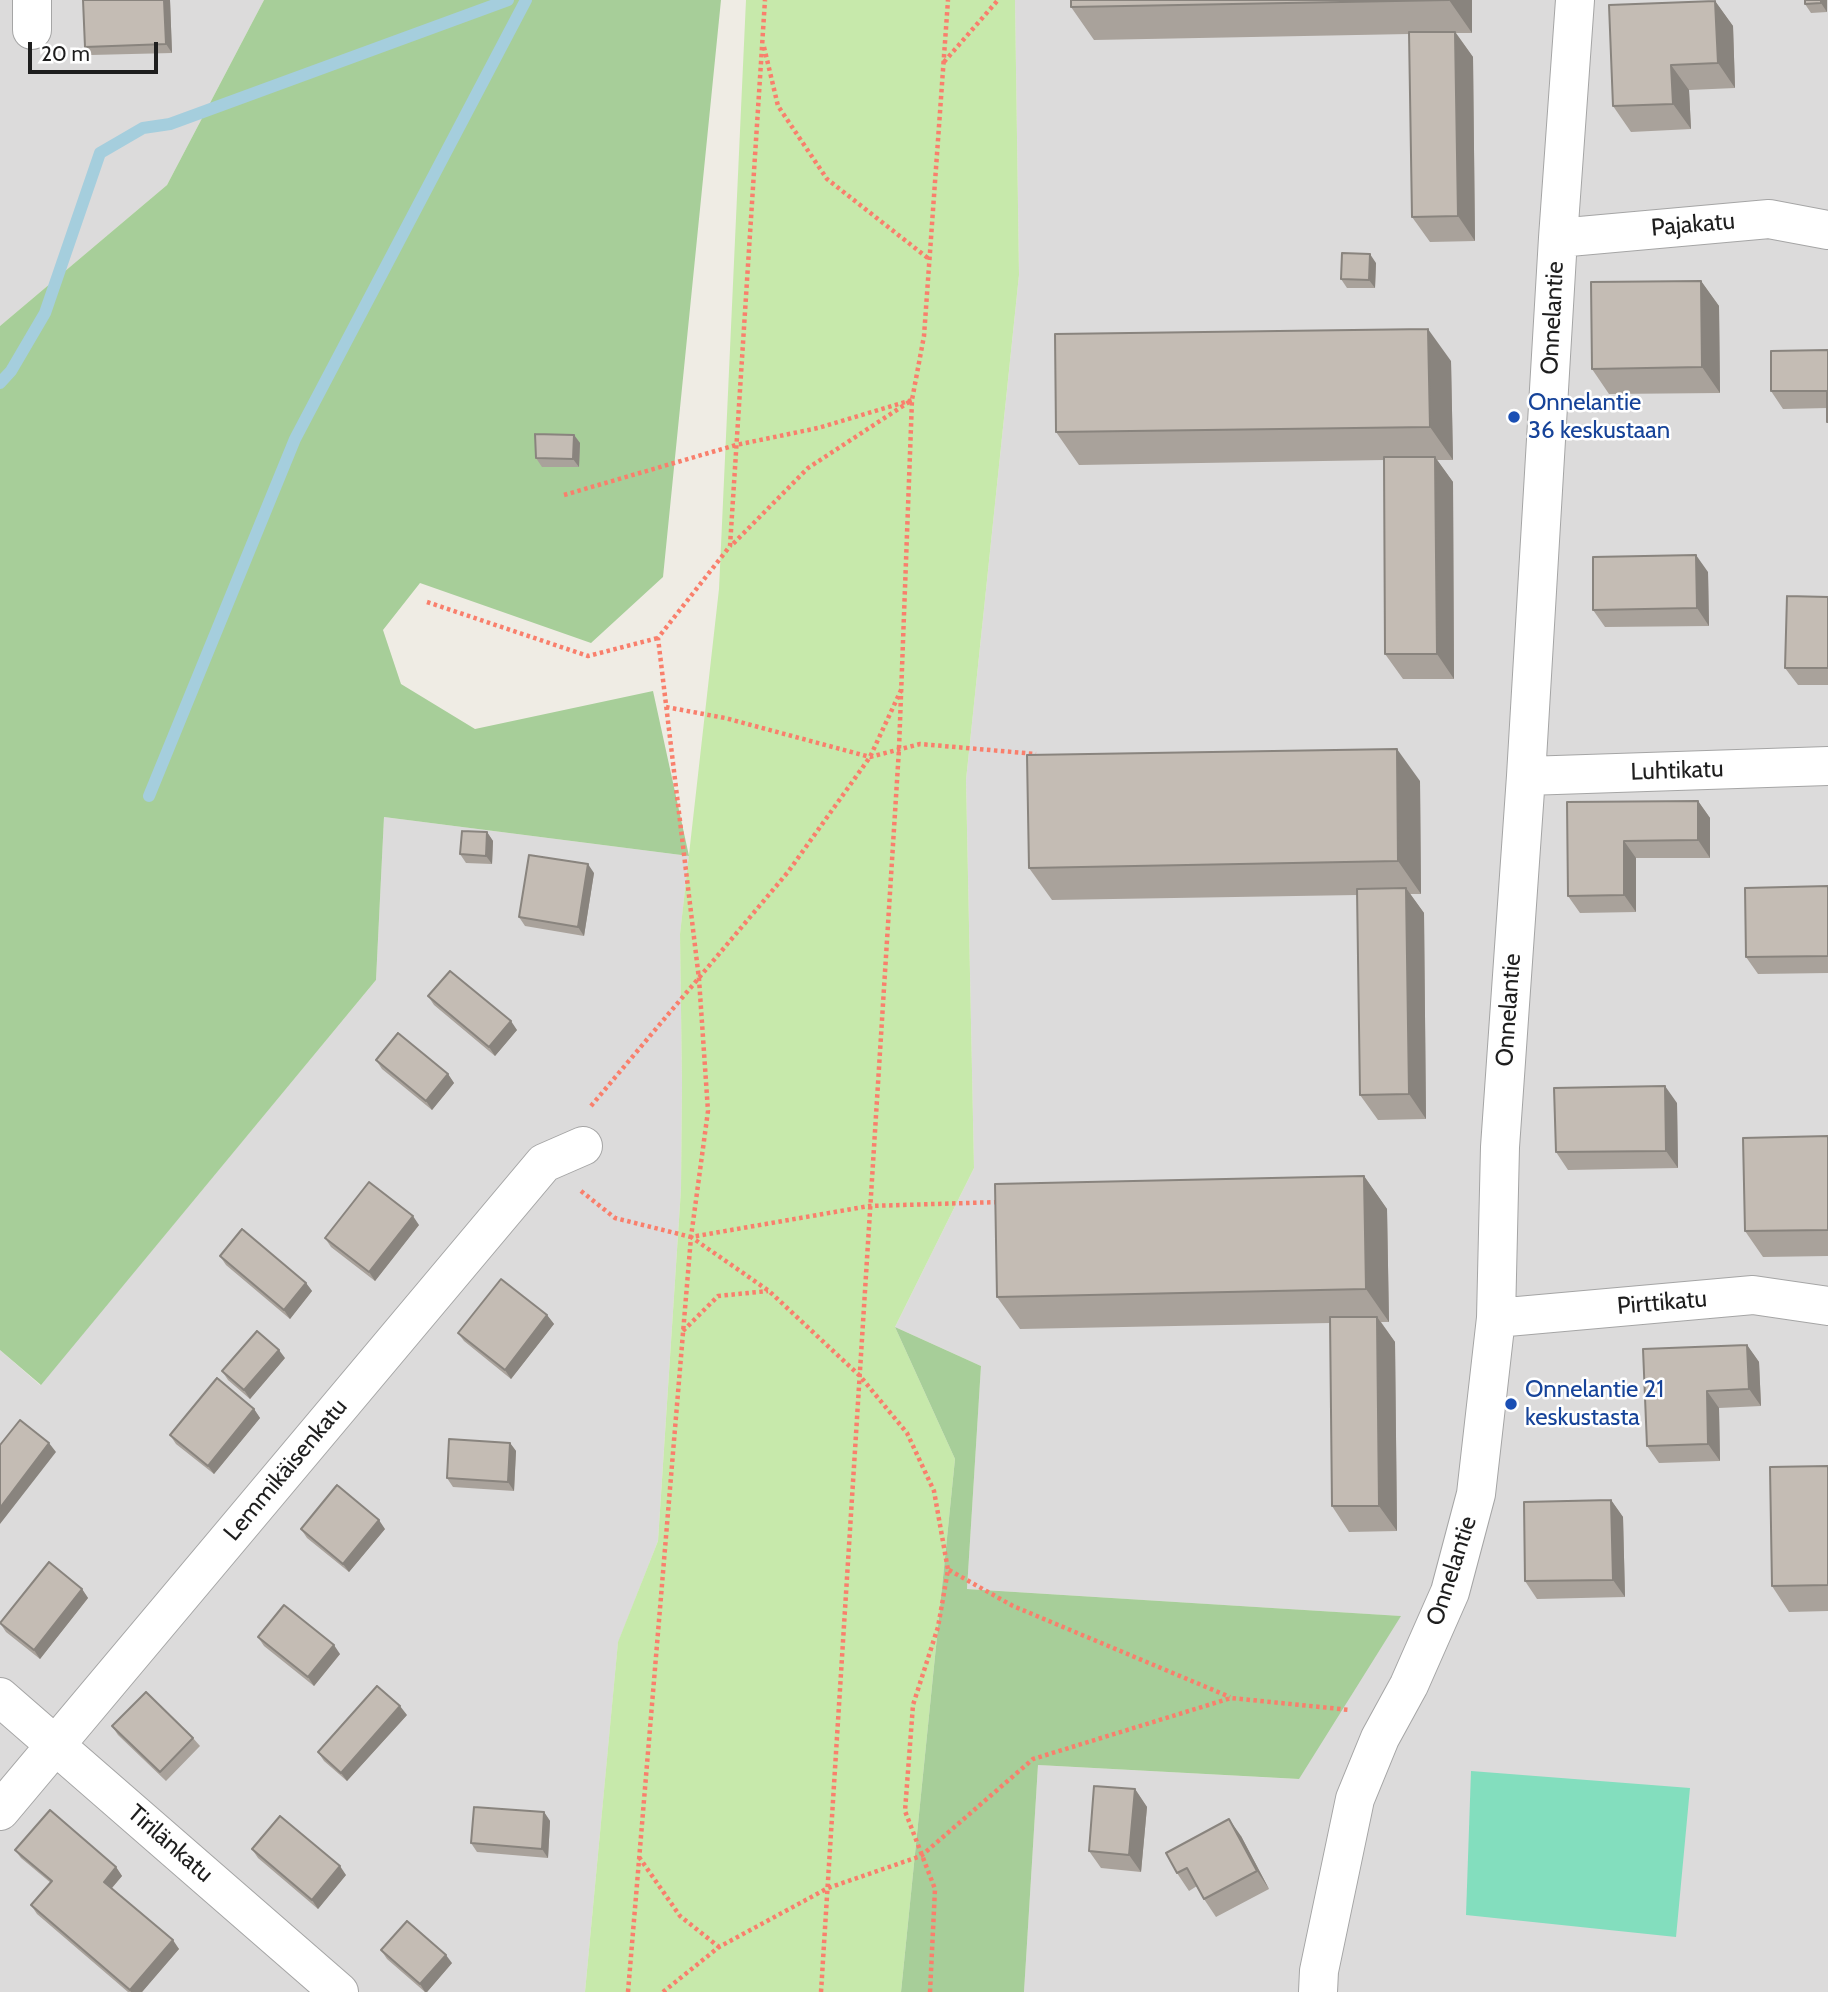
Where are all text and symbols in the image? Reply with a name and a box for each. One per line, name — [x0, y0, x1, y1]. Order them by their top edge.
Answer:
scale bar — [32, 28, 161, 72]
text: 20 m — [41, 41, 90, 66]
street label: Pajakatu — [1650, 207, 1736, 243]
street label: Onnelantie — [1536, 261, 1570, 375]
place label: Onnelantie 36 keskustaan — [1528, 389, 1670, 445]
marker: Onnelantie 36 keskustaan — [1506, 409, 1522, 425]
street label: Luhtikatu — [1630, 755, 1724, 787]
street label: Onnelantie — [1491, 952, 1527, 1068]
street label: Pirttikatu — [1616, 1285, 1708, 1321]
place label: Onnelantie 21 keskustasta — [1525, 1376, 1664, 1432]
street label: Lemmikäisenkatu — [218, 1393, 354, 1547]
marker: Onnelantie 21 keskustasta — [1503, 1396, 1519, 1412]
street label: Onnelantie — [1421, 1513, 1483, 1629]
street label: Tirilänkatu — [121, 1799, 219, 1889]

